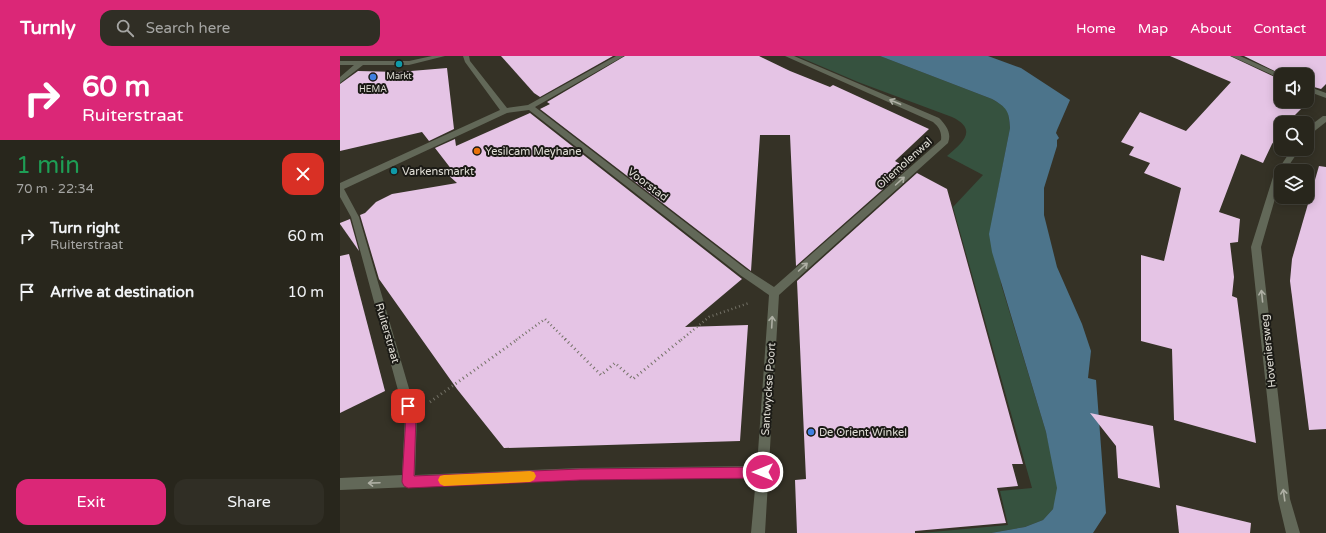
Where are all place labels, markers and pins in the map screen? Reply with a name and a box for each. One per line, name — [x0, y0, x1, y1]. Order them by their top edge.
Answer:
marker: Markt — [394, 59, 404, 69]
place label: Markt — [386, 71, 412, 82]
marker: HEMA — [368, 72, 378, 82]
place label: HEMA — [359, 84, 387, 95]
place label: Yesilcam Meyhane — [485, 145, 582, 158]
marker: Yesilcam Meyhane — [472, 146, 482, 156]
place label: Varkensmarkt — [402, 165, 474, 178]
marker: Varkensmarkt — [389, 166, 399, 176]
pin — [391, 389, 425, 423]
place label: De Orient Winkel — [819, 426, 907, 439]
marker: De Orient Winkel — [806, 427, 816, 437]

